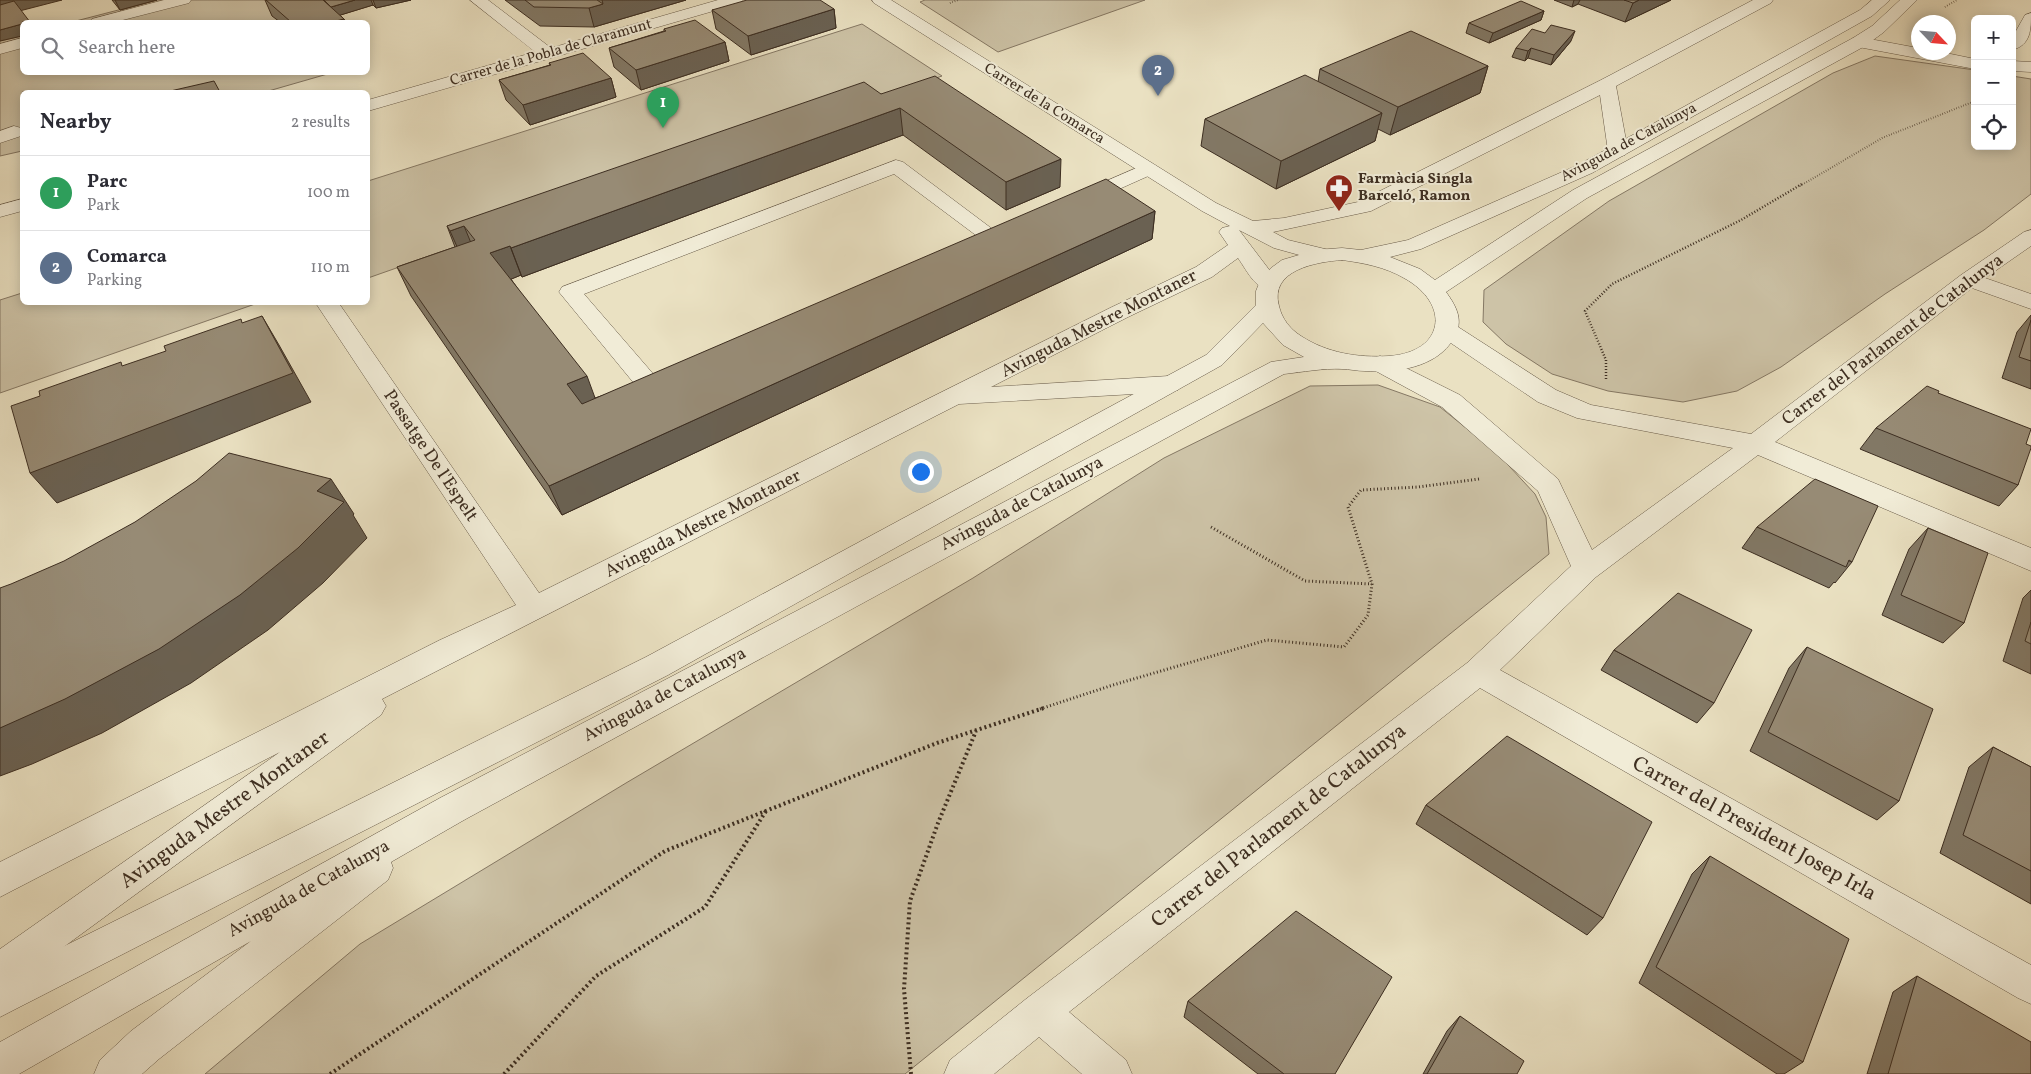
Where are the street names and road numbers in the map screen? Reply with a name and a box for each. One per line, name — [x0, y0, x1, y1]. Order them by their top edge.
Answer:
street label: Carrer de la Pobla de Claramunt — [448, 14, 654, 92]
street label: Carrer de la Comarca — [980, 58, 1108, 150]
street label: Avinguda de Catalunya — [1557, 98, 1701, 188]
street label: Carrer del Parlament de Catalunya — [1777, 248, 2009, 432]
street label: Avinguda Mestre Montaner — [997, 263, 1202, 384]
street label: Passatge De l'Espelt — [377, 385, 483, 527]
street label: Avinguda de Catalunya — [936, 450, 1108, 558]
street label: Avinguda Mestre Montaner — [601, 463, 806, 584]
street label: Avinguda de Catalunya — [579, 641, 751, 749]
street label: Carrer del Parlament de Catalunya — [1145, 717, 1413, 935]
street label: Avinguda Mestre Montaner — [114, 724, 336, 896]
street label: Carrer del President Josep Irla — [1627, 750, 1881, 908]
street label: Avinguda de Catalunya — [224, 834, 395, 944]

